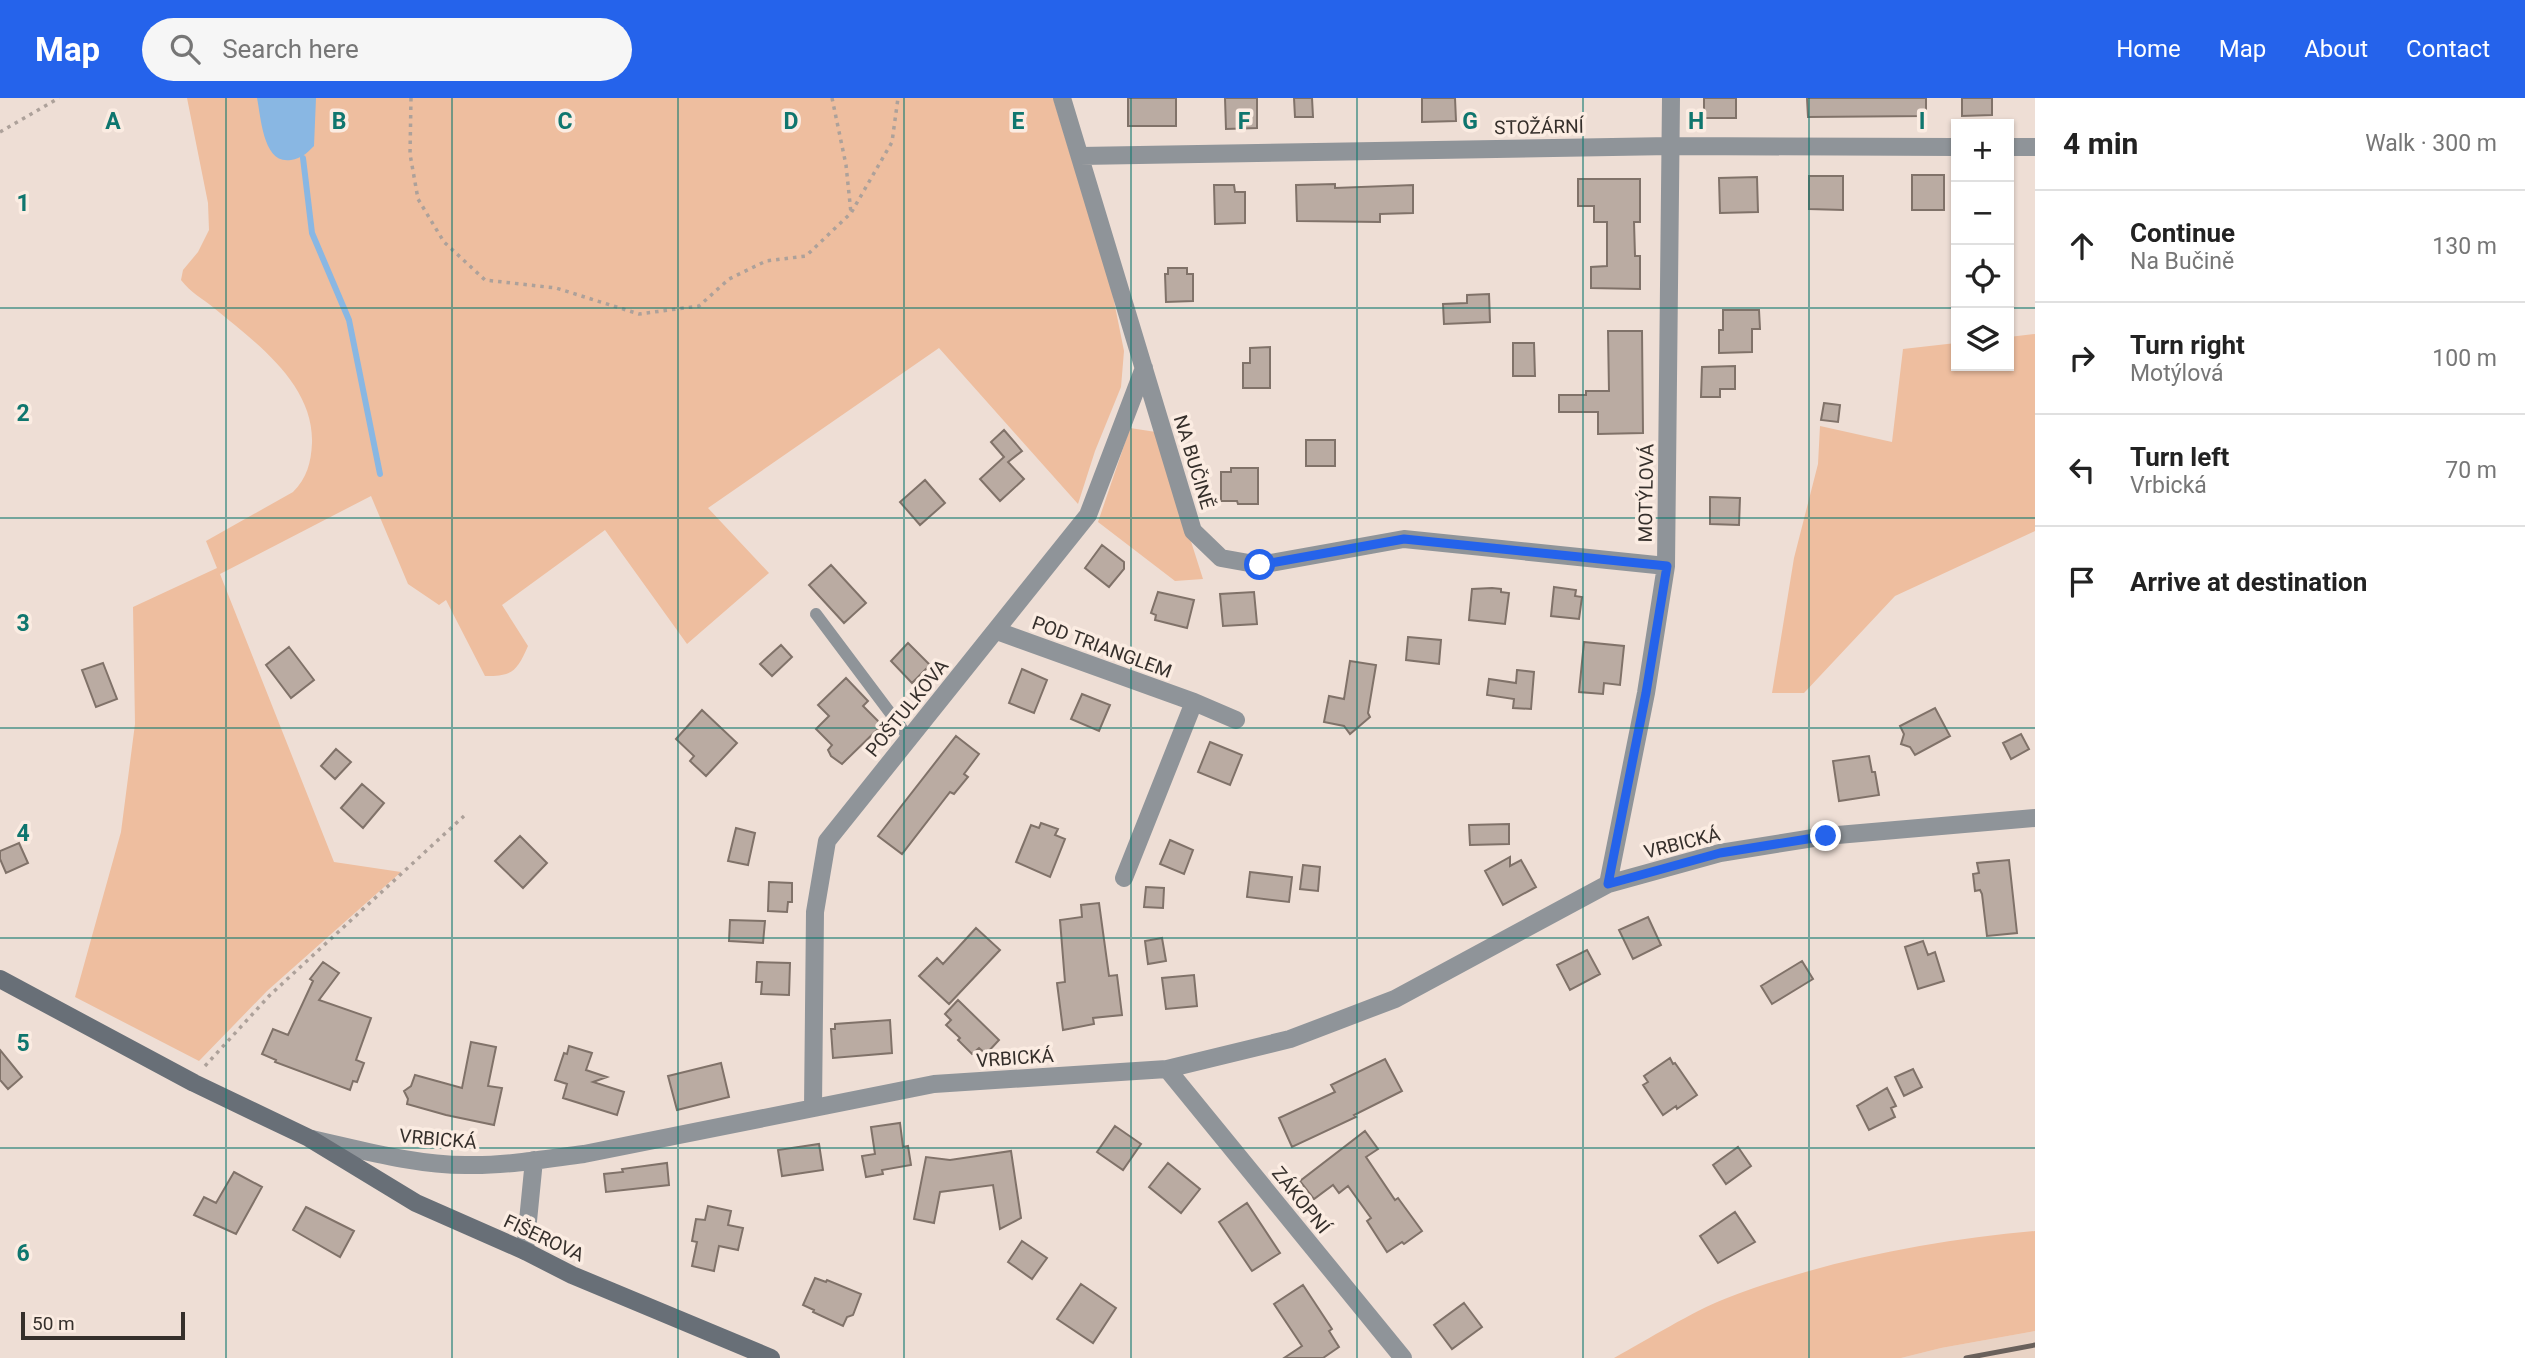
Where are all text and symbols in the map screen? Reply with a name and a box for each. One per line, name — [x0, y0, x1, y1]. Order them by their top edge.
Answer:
search box — [142, 18, 632, 81]
text: Map — [35, 30, 100, 69]
icon: search — [166, 30, 204, 68]
text: Search here — [222, 34, 359, 64]
text: Home — [2116, 35, 2181, 63]
text: Map — [2219, 35, 2266, 63]
text: About — [2304, 35, 2368, 63]
text: Contact — [2406, 35, 2490, 63]
text: A — [105, 108, 121, 135]
text: B — [332, 108, 346, 135]
text: C — [557, 108, 573, 135]
text: D — [784, 108, 798, 135]
text: E — [1012, 108, 1025, 135]
text: F — [1238, 108, 1251, 135]
text: G — [1462, 108, 1478, 135]
text: H — [1688, 108, 1704, 135]
text: I — [1919, 108, 1925, 135]
street label: STOŽÁRNÍ — [1494, 115, 1585, 139]
map controls — [1951, 119, 2014, 371]
button: + — [1951, 119, 2014, 182]
text: 4 min — [2063, 126, 2138, 161]
text: Walk · 300 m — [2365, 130, 2497, 157]
button: − — [1951, 182, 2014, 245]
text: 1 — [16, 190, 30, 217]
text: Continue — [2130, 218, 2235, 248]
icon: ahead — [2063, 227, 2101, 265]
text: 130 m — [2432, 233, 2497, 260]
button: locate — [1951, 245, 2014, 308]
text: Na Bučině — [2130, 248, 2234, 275]
button: layers — [1951, 308, 2014, 371]
text: Turn right — [2130, 330, 2245, 360]
icon: right — [2063, 339, 2101, 377]
text: 100 m — [2432, 345, 2497, 372]
text: Motýlová — [2130, 360, 2224, 387]
text: 2 — [16, 400, 30, 427]
street label: NA BUČINĚ — [1169, 412, 1219, 512]
text: Turn left — [2130, 442, 2229, 472]
street label: MOTÝLOVÁ — [1634, 443, 1658, 542]
icon: left — [2063, 451, 2101, 489]
text: 70 m — [2445, 457, 2497, 484]
text: Vrbická — [2130, 472, 2207, 499]
route start — [1244, 549, 1275, 580]
icon: arrive — [2063, 563, 2101, 601]
text: Arrive at destination — [2130, 567, 2367, 597]
text: 3 — [16, 610, 30, 637]
street label: POD TRIANGLEM — [1029, 611, 1175, 683]
street label: POŠTULKOVA — [861, 654, 954, 761]
text: 4 — [16, 820, 30, 847]
route end — [1810, 820, 1841, 851]
street label: VRBICKÁ — [1642, 822, 1723, 864]
text: 5 — [16, 1030, 30, 1057]
street label: VRBICKÁ — [976, 1044, 1055, 1072]
street label: VRBICKÁ — [398, 1124, 478, 1154]
street label: ZÁKOPNÍ — [1267, 1162, 1335, 1239]
street label: FIŠEROVA — [500, 1209, 588, 1267]
text: 6 — [16, 1240, 30, 1267]
scale bar — [21, 1309, 186, 1341]
text: 50 m — [32, 1312, 75, 1335]

